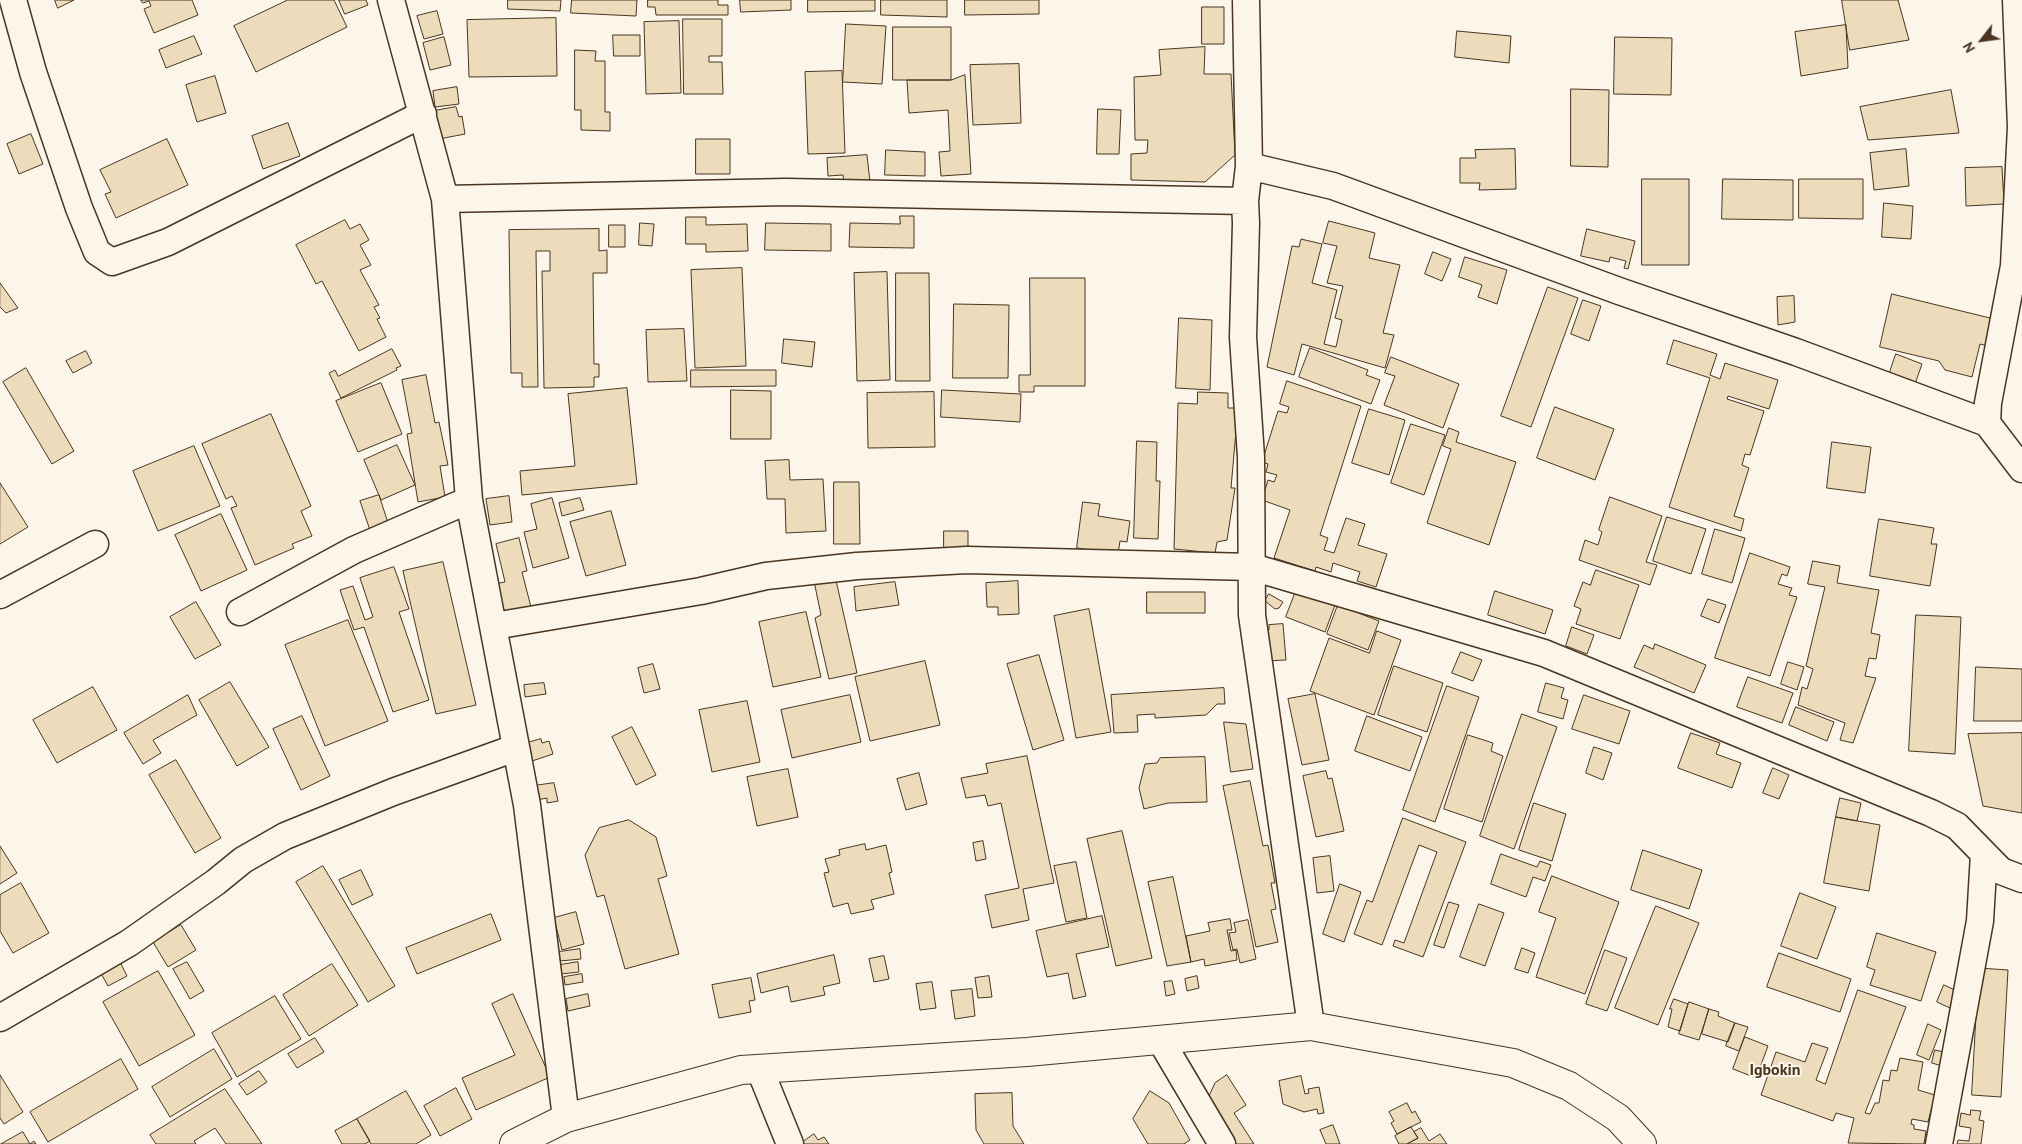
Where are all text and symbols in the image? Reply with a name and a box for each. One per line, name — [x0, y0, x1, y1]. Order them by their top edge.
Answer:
north arrow — [1957, 15, 2007, 65]
text: N — [1959, 39, 1979, 56]
district label: Igbokin — [1749, 1060, 1801, 1080]

